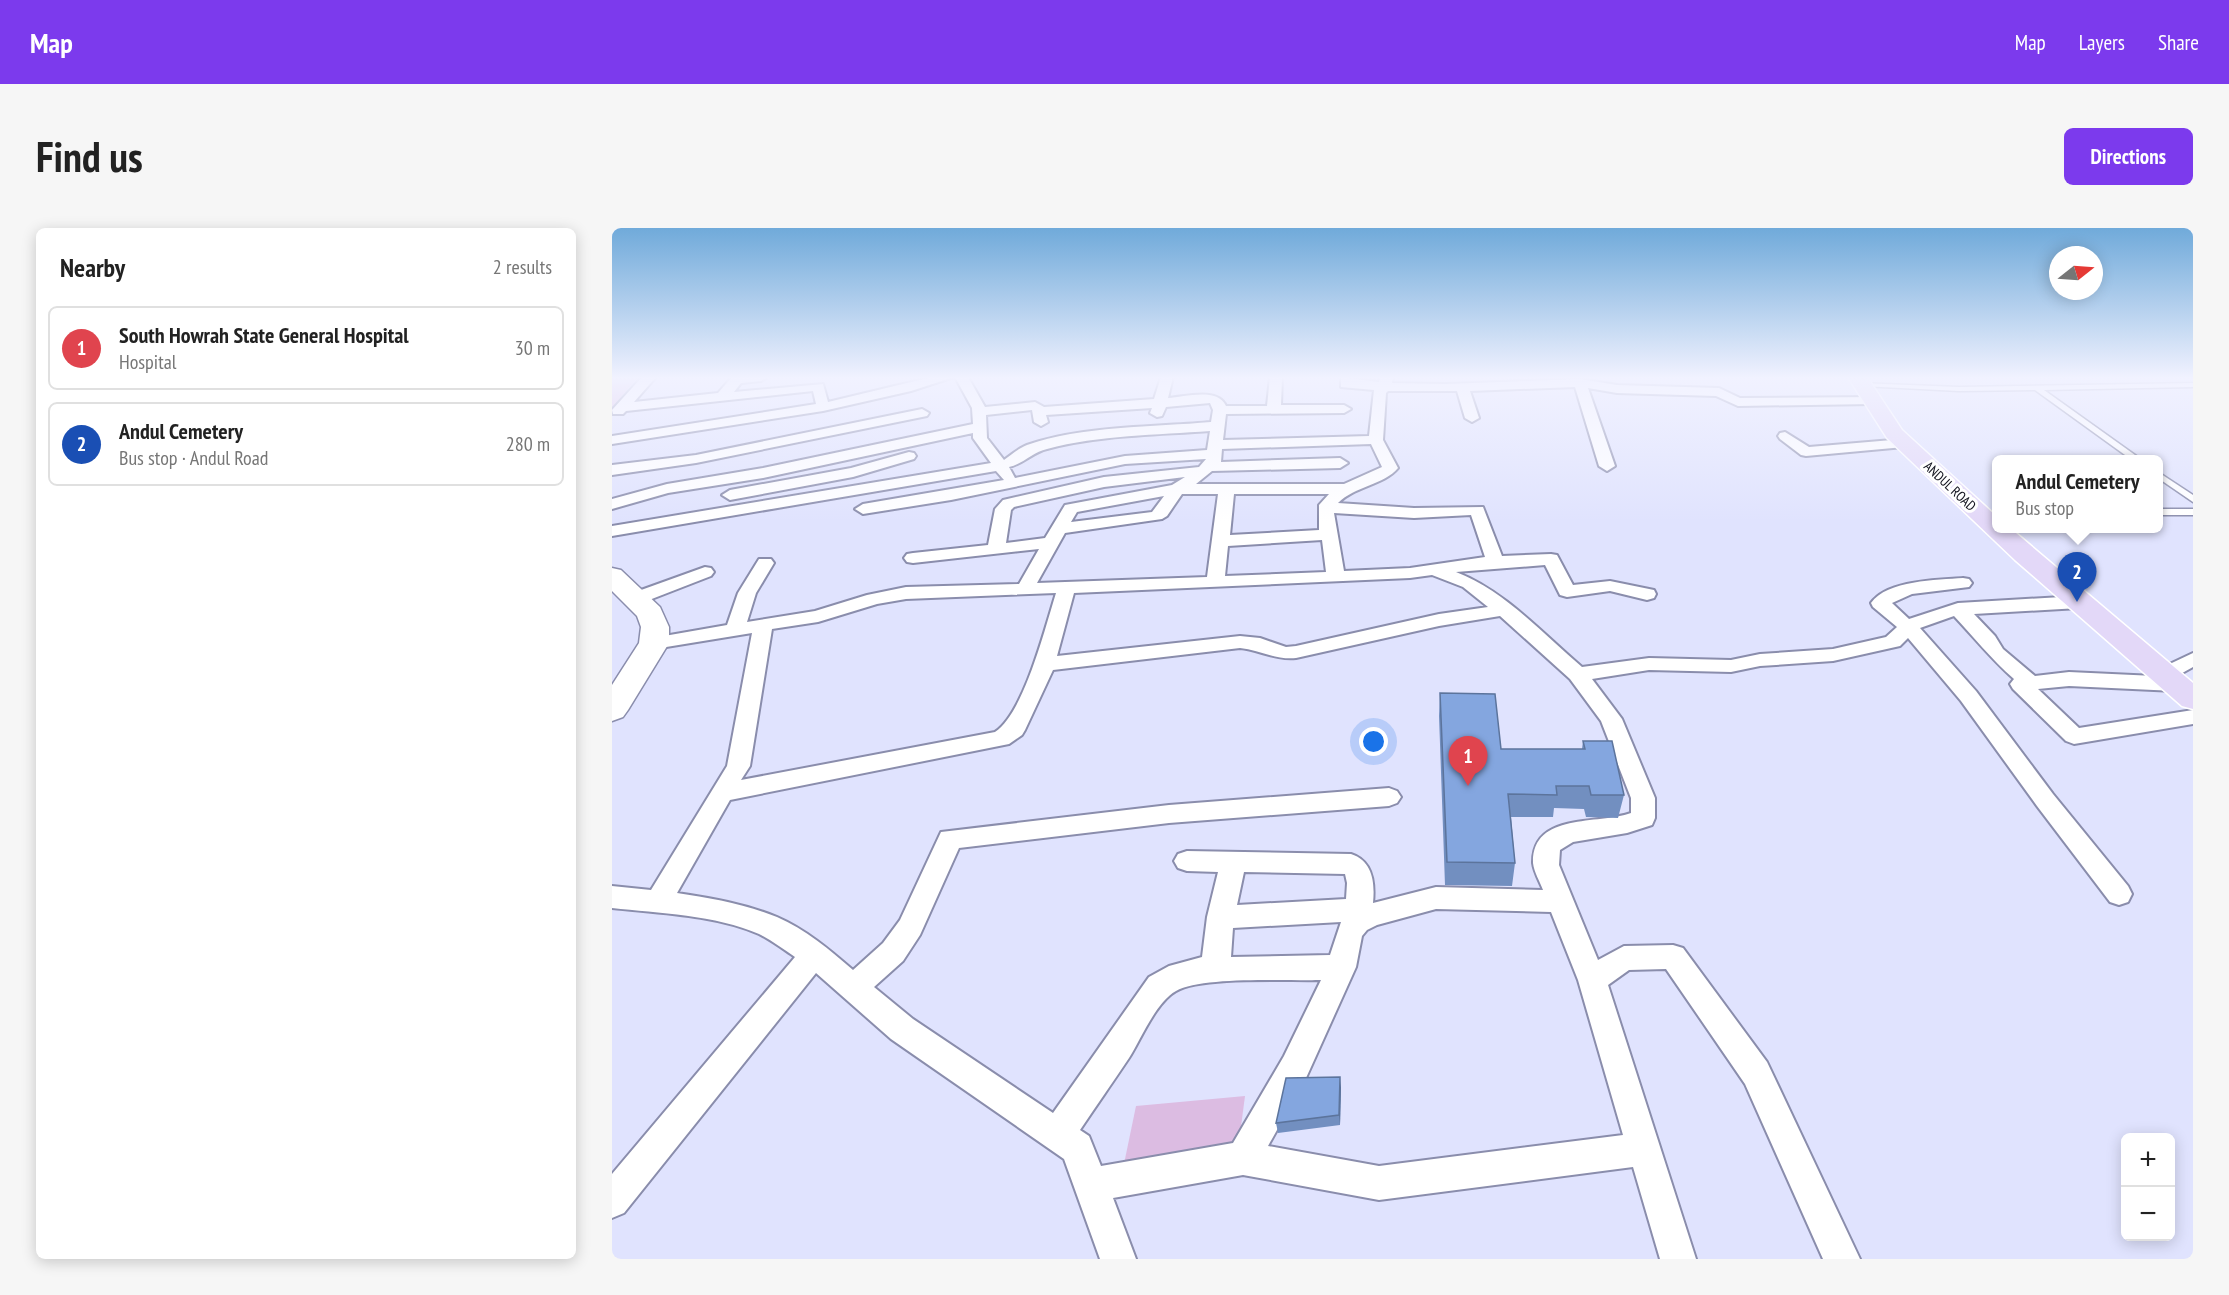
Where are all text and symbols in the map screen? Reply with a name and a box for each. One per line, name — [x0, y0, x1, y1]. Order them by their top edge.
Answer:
text: Map — [30, 24, 73, 61]
text: Map — [2015, 29, 2046, 56]
text: Layers — [2079, 29, 2125, 56]
text: Share — [2158, 29, 2199, 56]
button: Directions — [2064, 128, 2193, 185]
text: Find us — [36, 129, 143, 184]
north arrow — [2049, 246, 2103, 300]
text: Nearby — [60, 251, 125, 284]
text: 2 results — [493, 254, 552, 280]
text: South Howrah State General Hospital — [119, 321, 409, 349]
text: 1 — [77, 335, 86, 361]
text: 30 m — [515, 335, 550, 361]
text: Hospital — [119, 349, 176, 375]
text: Andul Cemetery — [119, 417, 243, 445]
text: 2 — [77, 431, 86, 457]
text: 280 m — [506, 431, 550, 457]
text: Bus stop · Andul Road — [119, 445, 268, 471]
popup — [1992, 455, 2163, 533]
street label: ANDUL ROAD — [1920, 457, 1980, 515]
text: Andul Cemetery — [2016, 467, 2140, 495]
text: Bus stop — [2016, 495, 2074, 521]
pin: 2 — [2058, 552, 2096, 602]
your location — [1359, 727, 1388, 756]
pin: 1 — [1448, 736, 1488, 786]
map controls — [2121, 1133, 2175, 1241]
button: + — [2121, 1133, 2175, 1187]
button: − — [2121, 1187, 2175, 1241]

